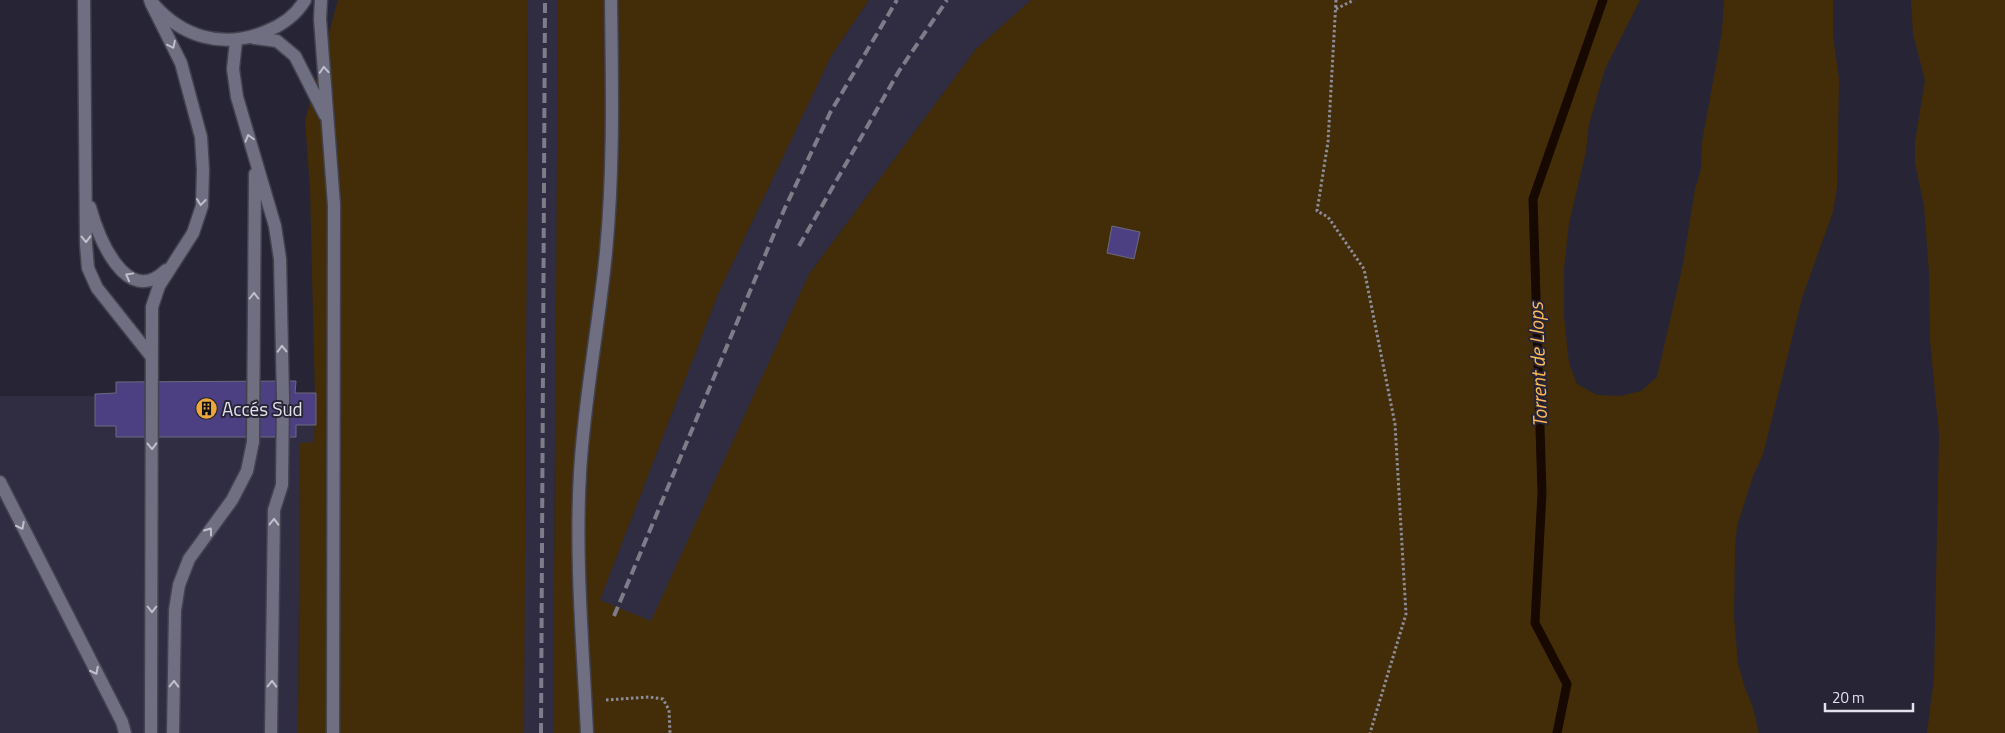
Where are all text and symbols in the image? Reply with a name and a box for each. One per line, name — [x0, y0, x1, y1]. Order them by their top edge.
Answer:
one-way arrow — [166, 40, 176, 49]
one-way arrow — [319, 66, 330, 74]
one-way arrow — [244, 135, 254, 143]
one-way arrow — [196, 199, 207, 207]
one-way arrow — [81, 236, 91, 243]
one-way arrow — [126, 272, 135, 282]
one-way arrow — [249, 292, 259, 300]
water label: Torrent de Llops — [1520, 301, 1555, 428]
one-way arrow — [277, 345, 287, 352]
place label: Accés Sud — [222, 394, 303, 423]
building icon: Accés Sud — [194, 397, 218, 421]
one-way arrow — [147, 443, 157, 451]
one-way arrow — [269, 518, 279, 526]
one-way arrow — [15, 521, 25, 530]
one-way arrow — [204, 528, 212, 537]
one-way arrow — [147, 606, 157, 613]
one-way arrow — [89, 665, 99, 674]
one-way arrow — [168, 680, 179, 688]
one-way arrow — [267, 680, 277, 688]
scale bar — [1825, 680, 1912, 712]
text: 20 m — [1832, 686, 1865, 709]

